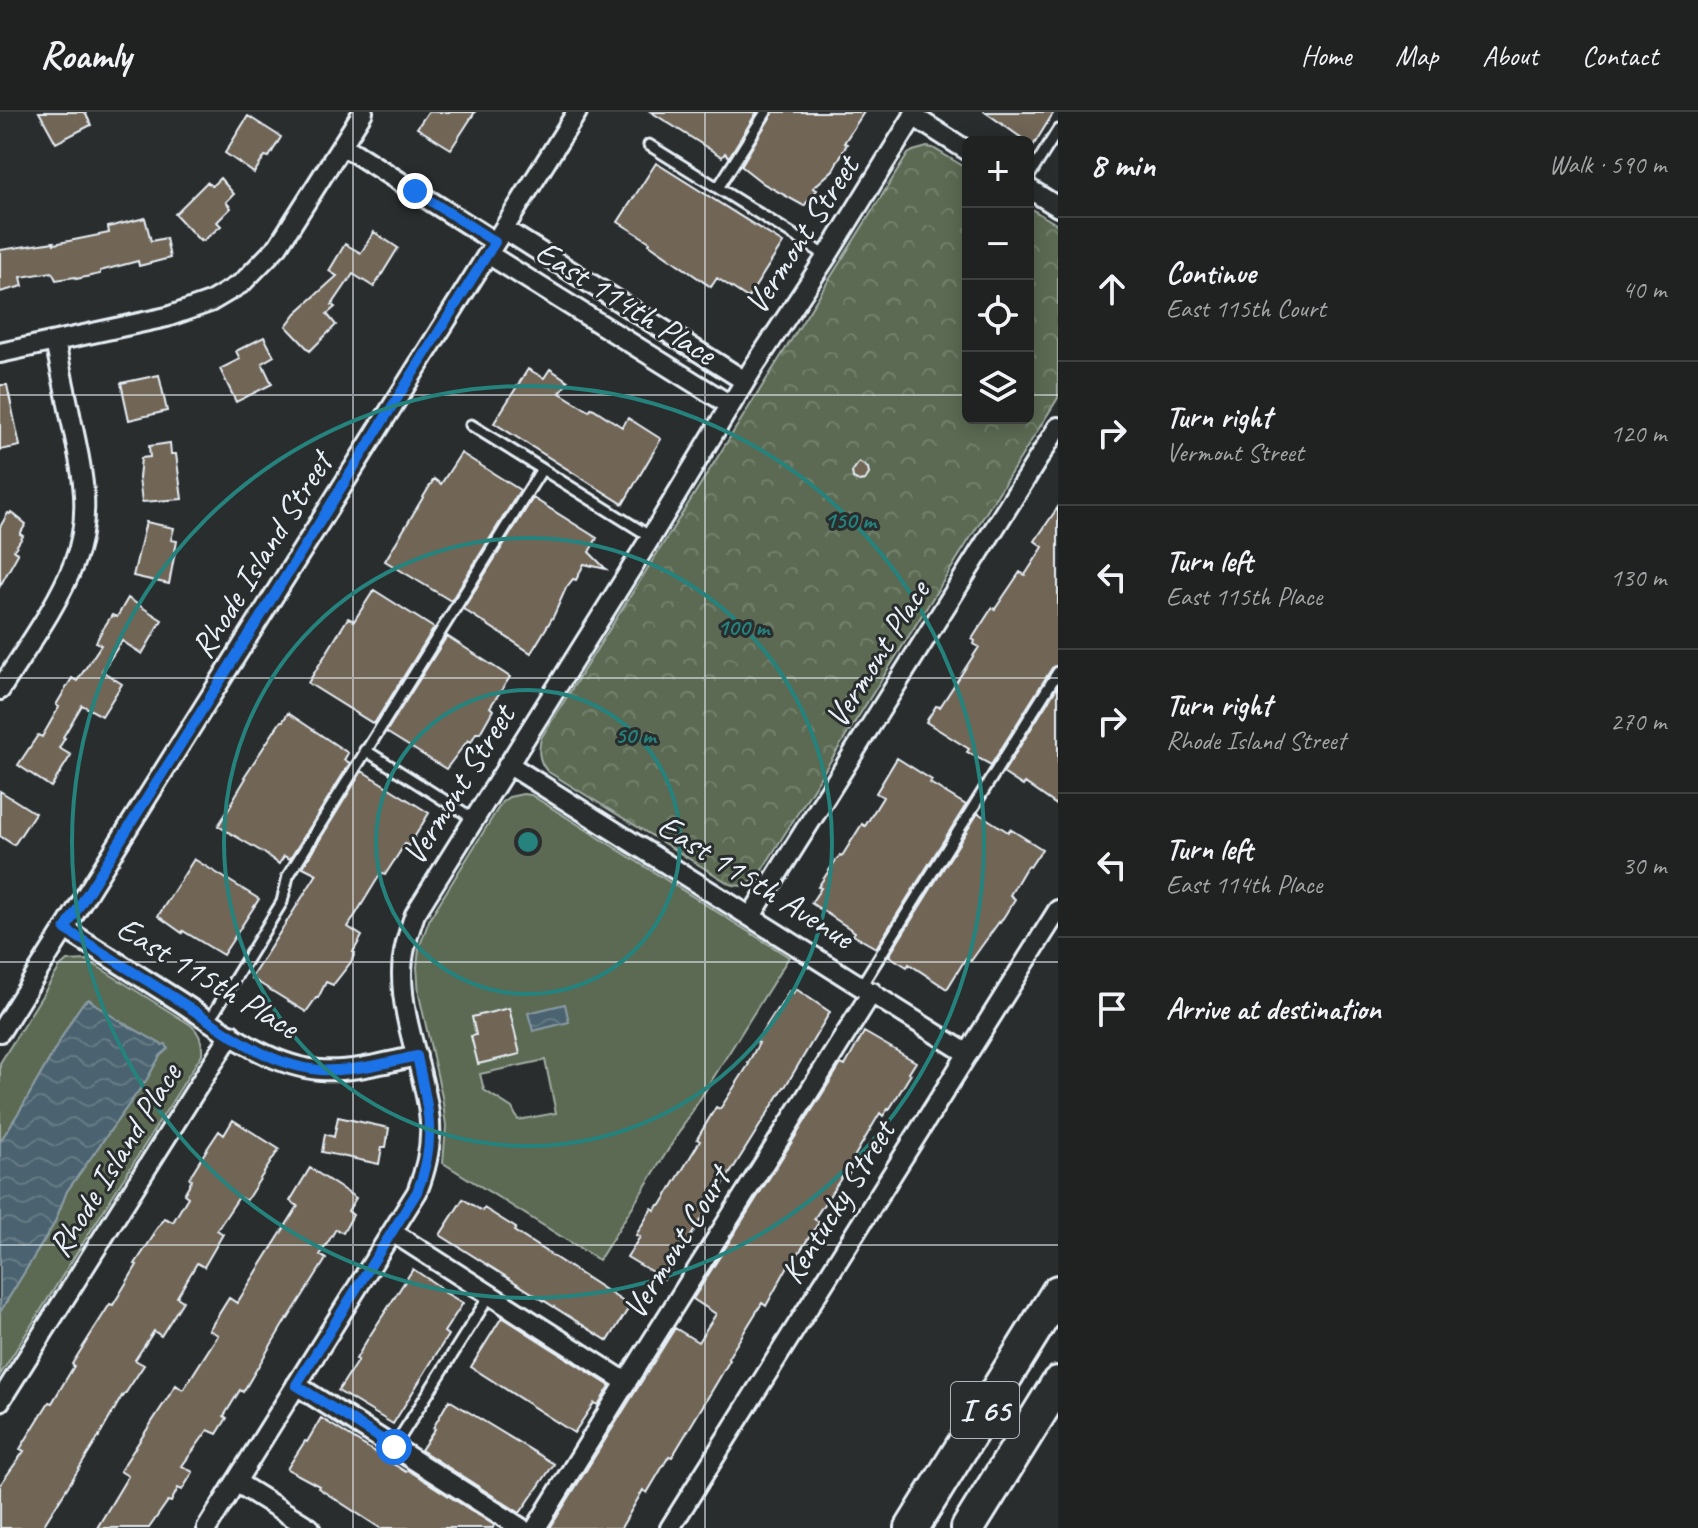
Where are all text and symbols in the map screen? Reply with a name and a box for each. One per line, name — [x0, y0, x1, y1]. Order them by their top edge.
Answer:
text: Roamly — [40, 32, 131, 79]
text: Home — [1301, 38, 1351, 73]
text: Map — [1395, 38, 1438, 73]
text: About — [1482, 38, 1538, 73]
text: Contact — [1582, 38, 1658, 73]
map controls — [962, 136, 1034, 424]
button: + — [962, 136, 1034, 208]
text: 8 min — [1090, 143, 1155, 186]
street label: Vermont Street — [734, 145, 870, 322]
text: Walk · 590 m — [1549, 148, 1666, 181]
route end — [397, 173, 433, 209]
button: − — [962, 208, 1034, 280]
street label: East 114th Place — [528, 230, 726, 375]
text: Continue — [1166, 254, 1256, 292]
icon: ahead — [1090, 267, 1134, 311]
text: 40 m — [1622, 273, 1666, 306]
button: locate — [962, 280, 1034, 352]
text: East 115th Court — [1166, 292, 1326, 325]
button: layers — [962, 352, 1034, 424]
text: Turn right — [1166, 398, 1271, 436]
icon: right — [1090, 411, 1134, 455]
text: 120 m — [1610, 417, 1666, 450]
text: Vermont Street — [1166, 436, 1304, 469]
street label: Rhode Island Street — [181, 440, 344, 666]
text: 150 m — [824, 505, 878, 535]
text: Turn left — [1166, 542, 1253, 580]
icon: left — [1090, 555, 1134, 599]
text: 130 m — [1610, 561, 1666, 594]
street label: Vermont Place — [815, 570, 941, 736]
text: East 115th Place — [1166, 580, 1322, 613]
text: 100 m — [717, 612, 771, 642]
text: Turn right — [1166, 686, 1271, 724]
street label: Vermont Street — [392, 694, 526, 873]
icon: right — [1090, 699, 1134, 743]
text: 270 m — [1610, 705, 1666, 738]
text: 50 m — [615, 720, 658, 750]
text: Rhode Island Street — [1166, 724, 1345, 757]
street label: East 115th Avenue — [650, 804, 864, 959]
centre of rings — [514, 828, 542, 856]
text: Turn left — [1166, 830, 1253, 868]
icon: left — [1090, 843, 1134, 887]
text: 30 m — [1622, 849, 1666, 882]
text: East 114th Place — [1166, 868, 1322, 901]
street label: East 115th Place — [109, 906, 308, 1049]
icon: arrive — [1090, 987, 1134, 1031]
text: Arrive at destination — [1166, 990, 1381, 1028]
street label: Rhode Island Place — [37, 1054, 192, 1265]
street label: Kentucky Street — [770, 1109, 906, 1291]
street label: Vermont Court — [613, 1155, 742, 1327]
road number: I 65 — [951, 1382, 1019, 1438]
route start — [376, 1429, 412, 1465]

